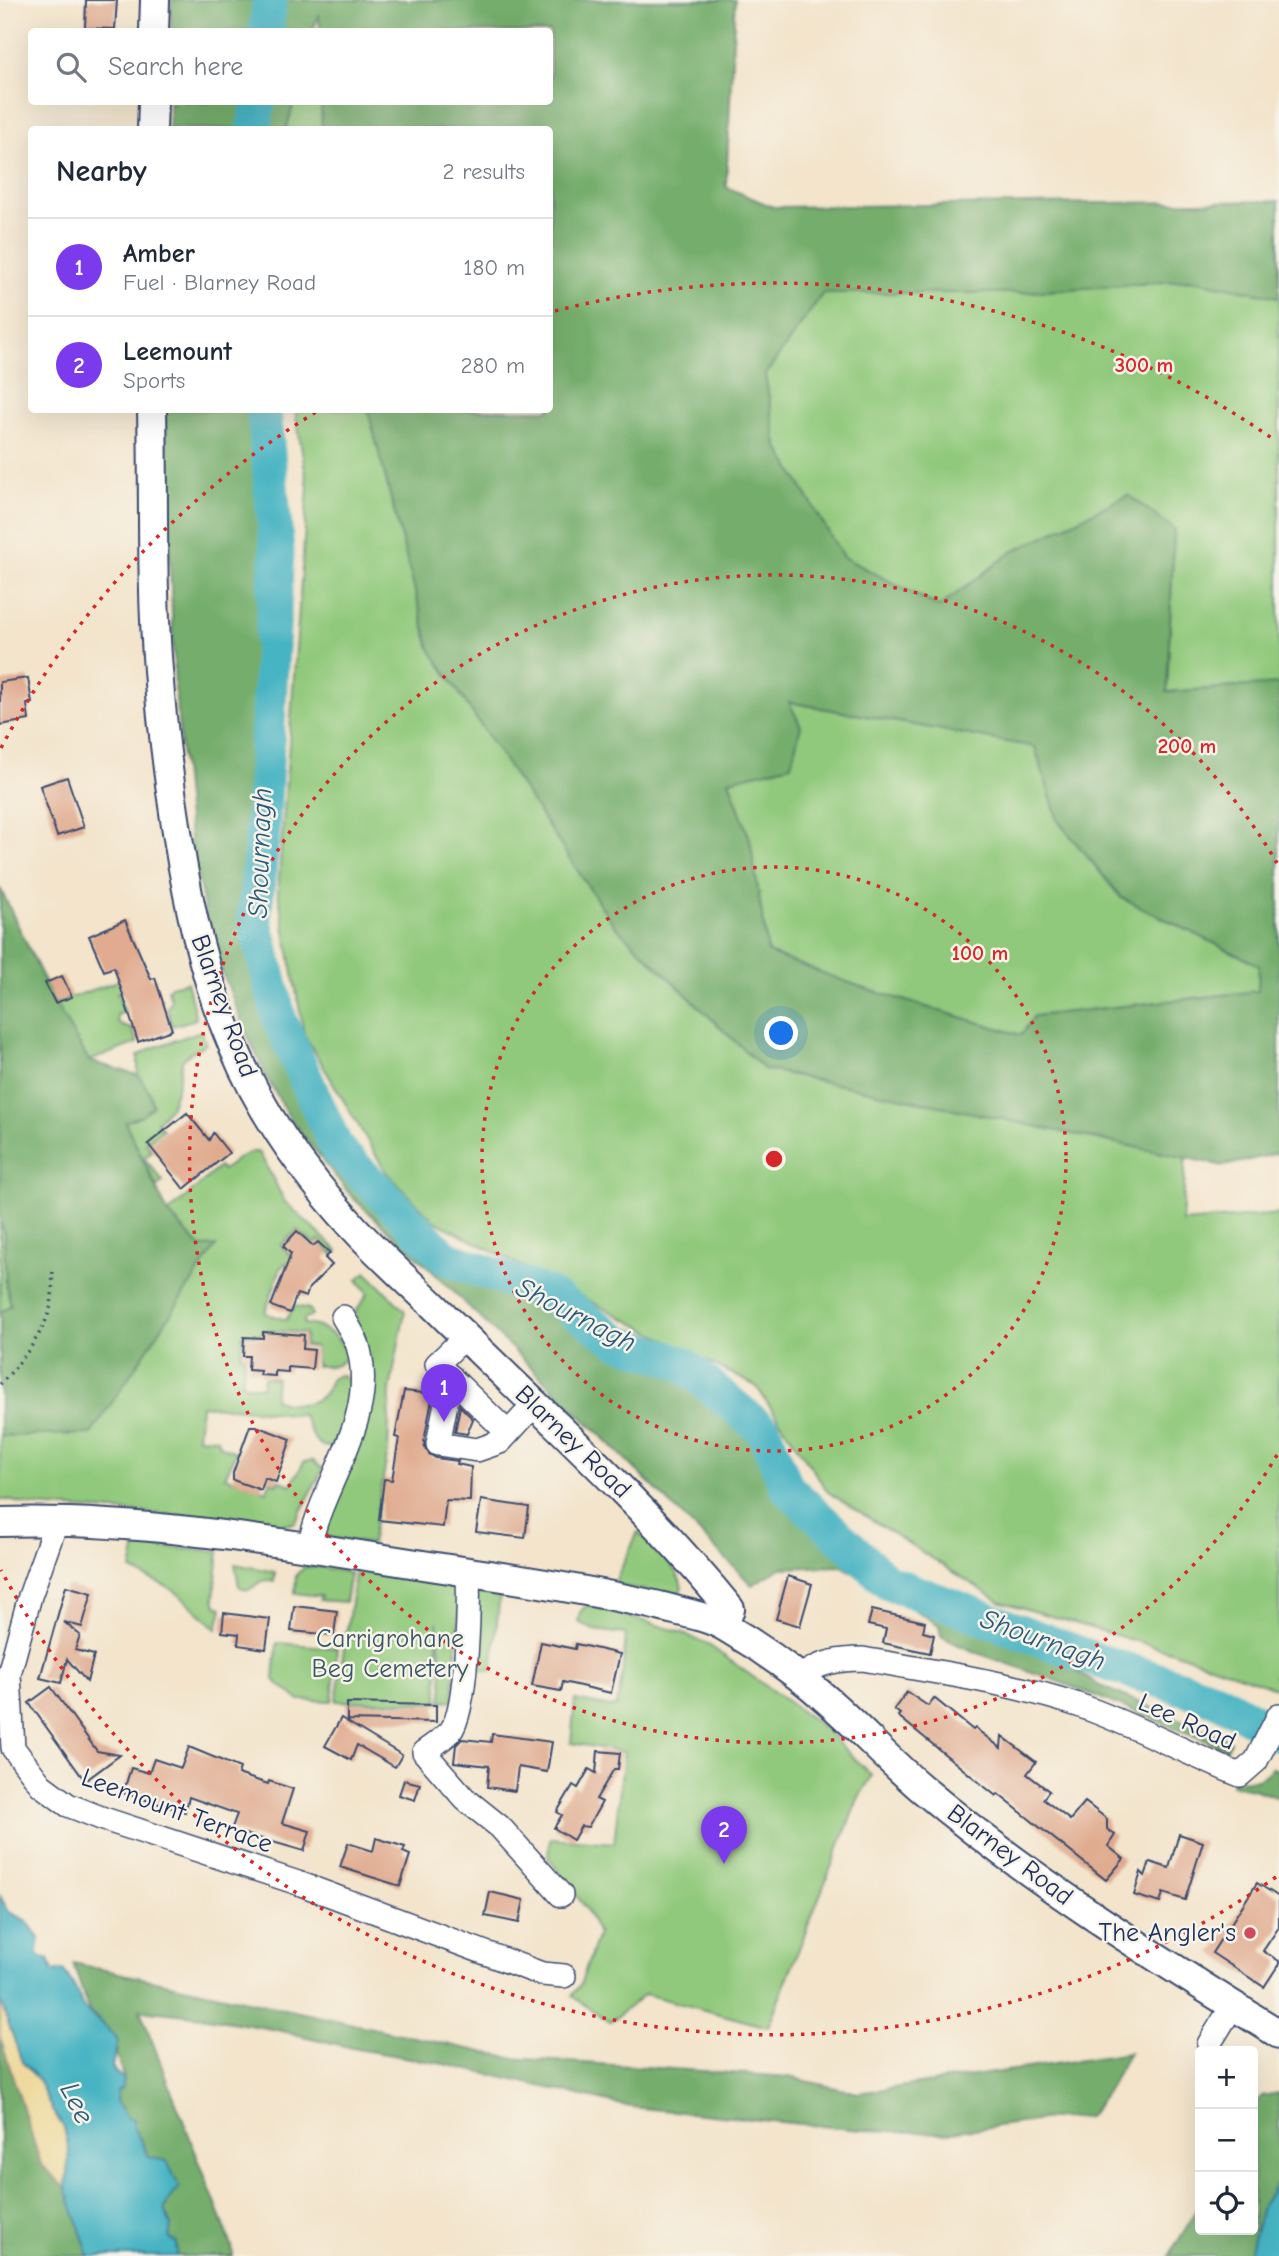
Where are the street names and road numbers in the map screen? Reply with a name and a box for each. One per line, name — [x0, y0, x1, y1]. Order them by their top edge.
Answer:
street label: Blarney Road — [184, 931, 264, 1081]
street label: Blarney Road — [509, 1379, 637, 1505]
street label: Lee Road — [1134, 1687, 1240, 1757]
street label: Leemount Terrace — [77, 1762, 277, 1860]
street label: Blarney Road — [941, 1798, 1079, 1912]

